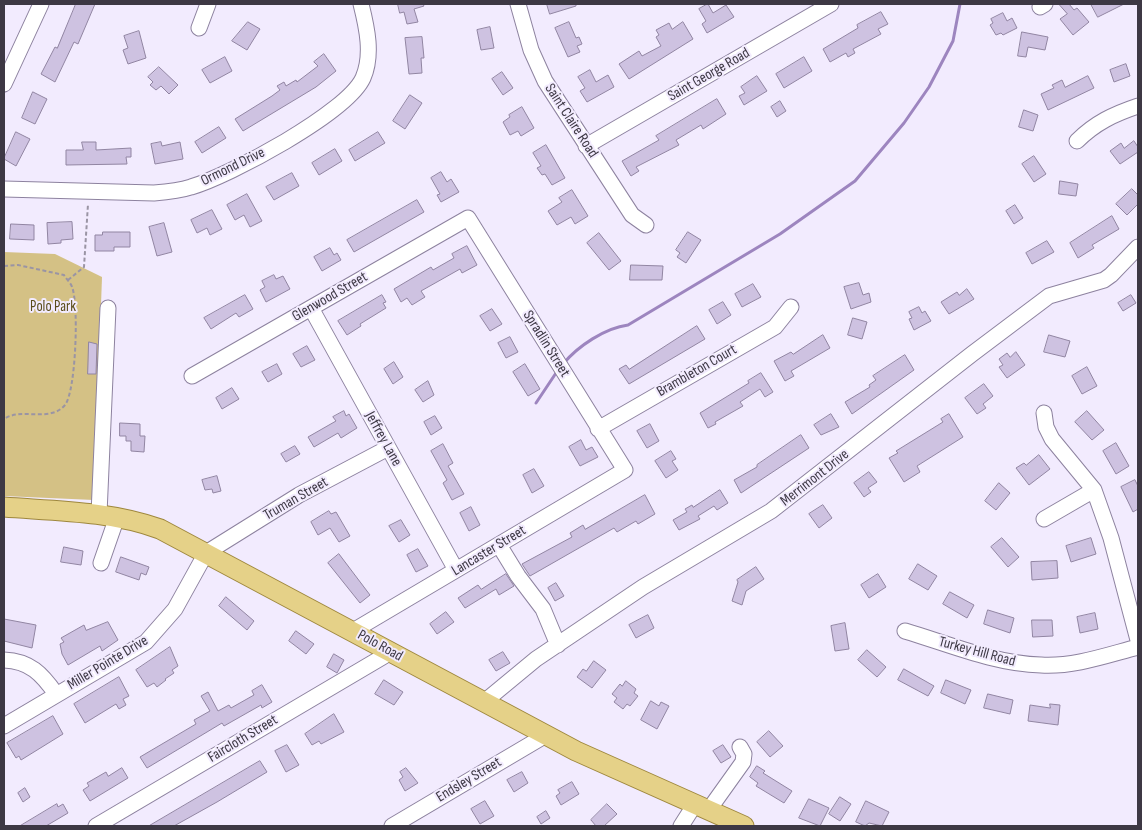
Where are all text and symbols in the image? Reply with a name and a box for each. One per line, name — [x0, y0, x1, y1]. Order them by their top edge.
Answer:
street label: Saint George Road — [665, 44, 753, 106]
street label: Saint Claire Road — [540, 81, 602, 161]
street label: Ormond Drive — [198, 144, 268, 190]
street label: Glenwood Street — [289, 268, 371, 326]
park label: Polo Park — [30, 298, 76, 316]
street label: Spradlin Street — [518, 307, 574, 381]
street label: Brambleton Court — [654, 341, 740, 401]
street label: Jeffrey Lane — [361, 409, 405, 469]
street label: Merrimont Drive — [777, 446, 853, 510]
street label: Truman Street — [261, 473, 331, 525]
street label: Lancaster Street — [449, 522, 529, 580]
street label: Polo Road — [354, 626, 406, 666]
street label: Miller Pointe Drive — [64, 632, 152, 694]
street label: Turkey Hill Road — [937, 633, 1017, 671]
street label: Faircloth Street — [205, 711, 281, 767]
street label: Endsley Street — [433, 754, 505, 806]

